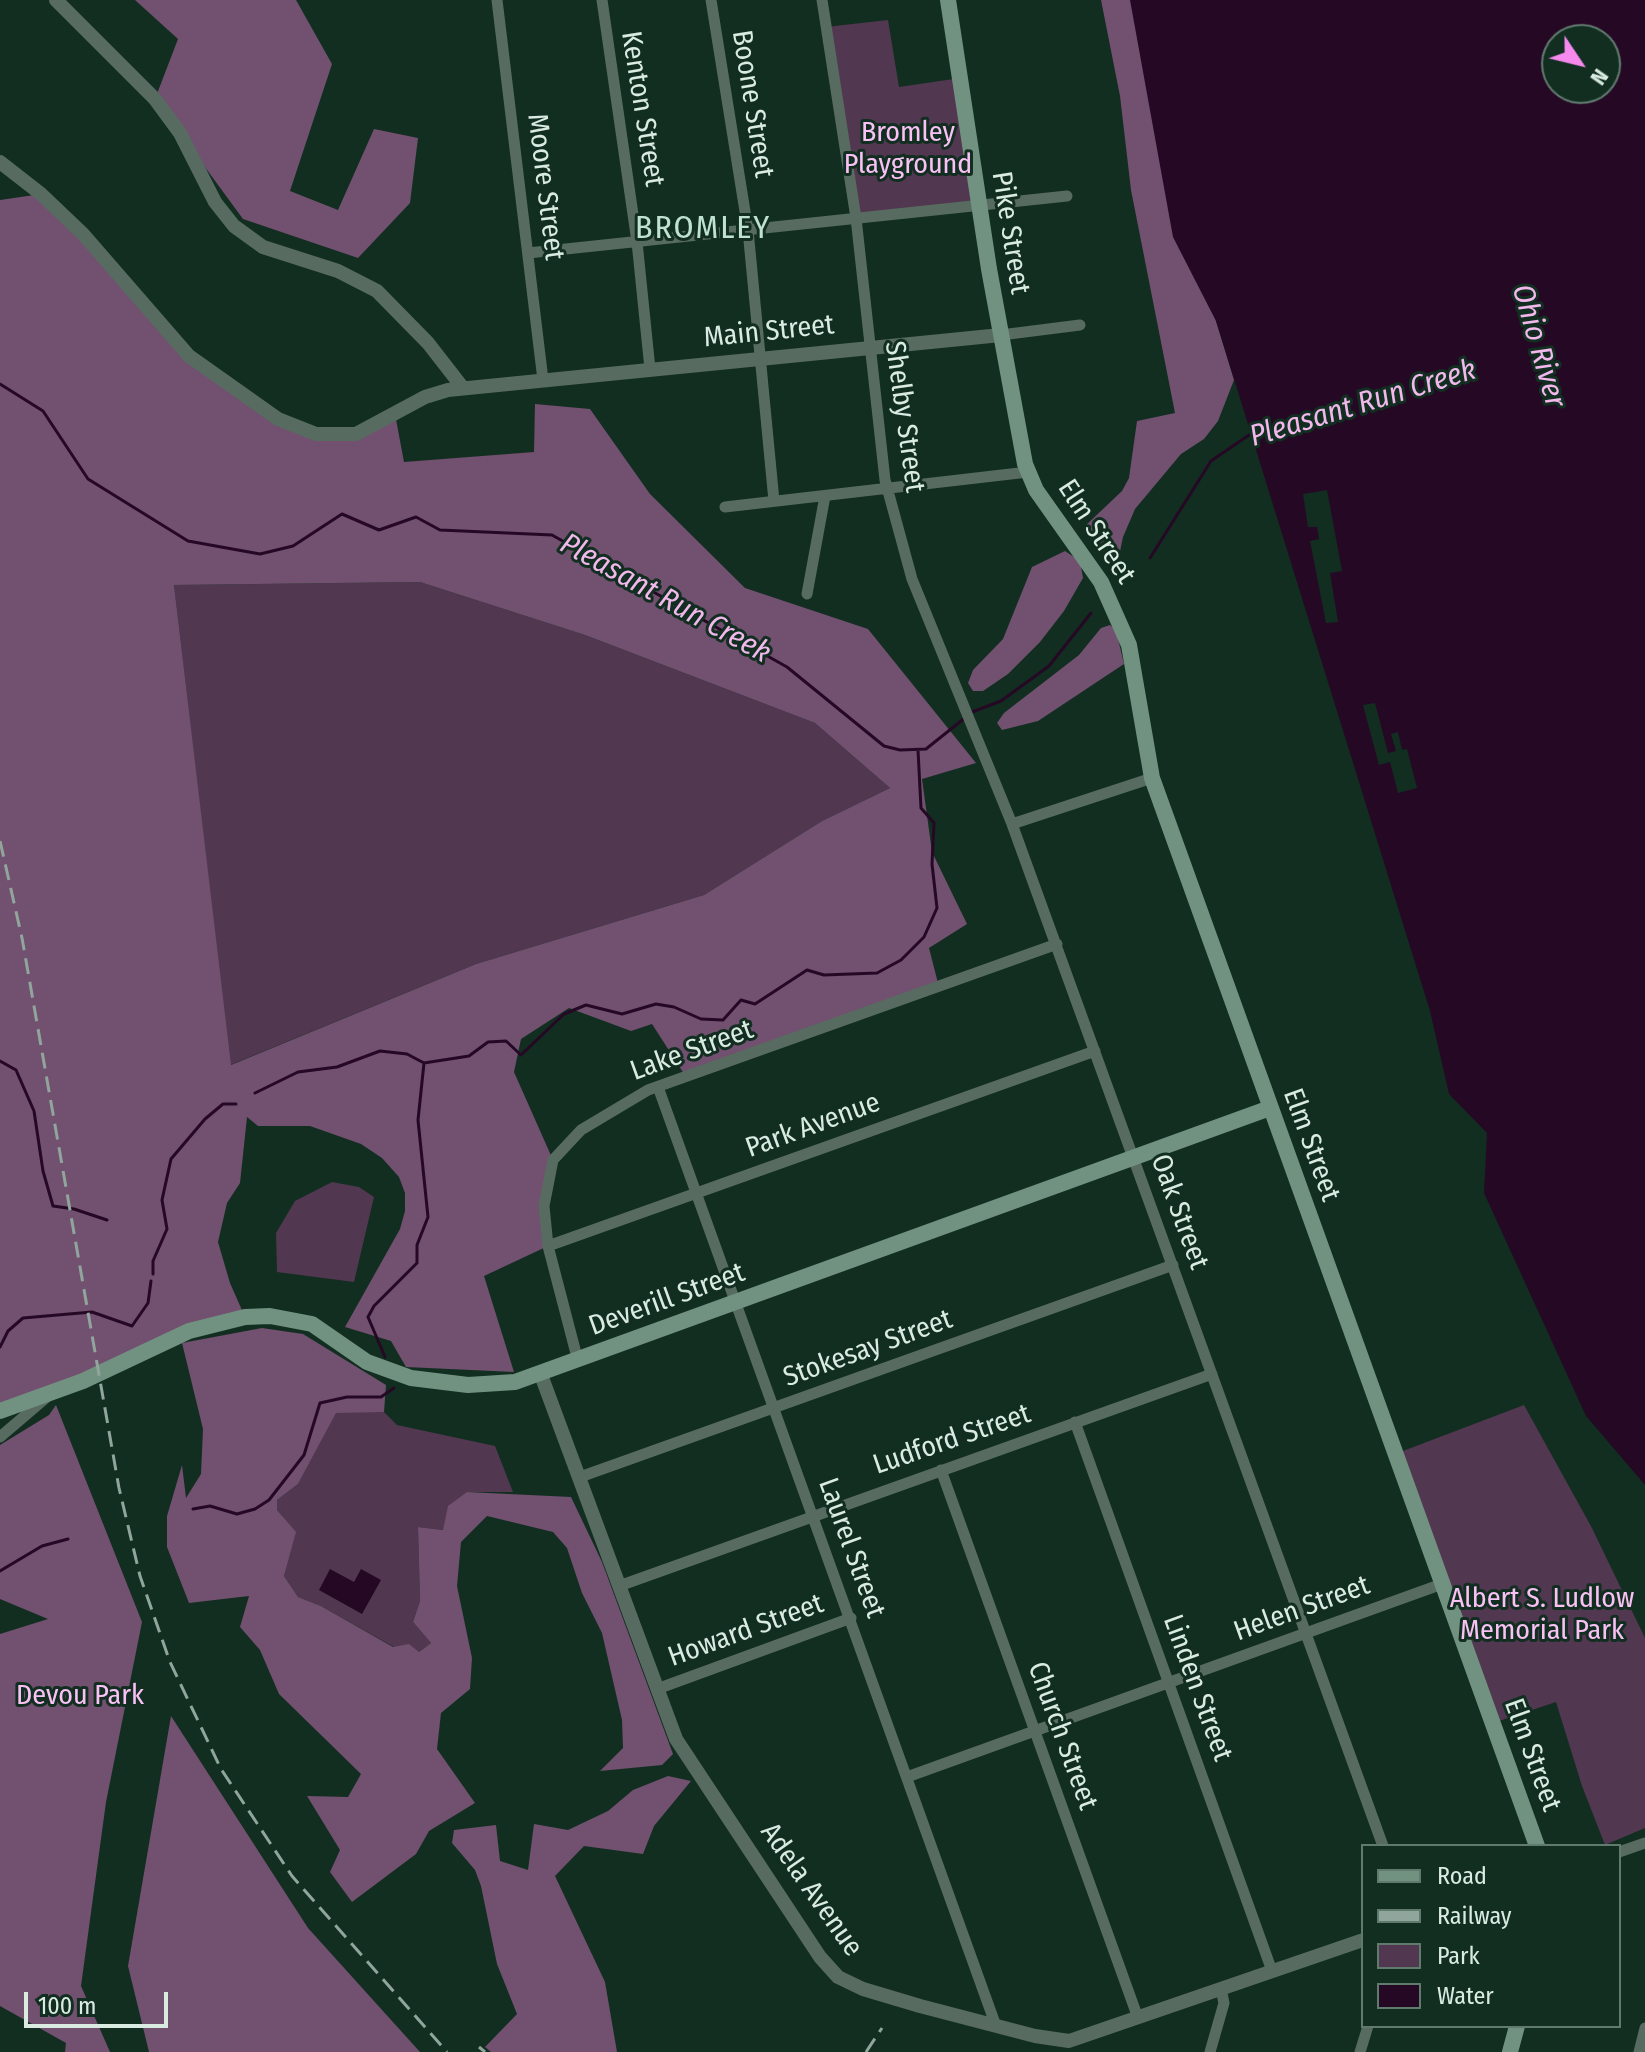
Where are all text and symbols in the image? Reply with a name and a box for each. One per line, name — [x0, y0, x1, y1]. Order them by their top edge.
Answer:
north arrow — [1541, 24, 1621, 104]
street label: Boone Street — [724, 28, 780, 180]
street label: Kenton Street — [613, 29, 671, 189]
text: N — [1585, 64, 1614, 90]
street label: Moore Street — [519, 112, 571, 262]
park label: Bromley Playground — [844, 116, 972, 182]
street label: Pike Street — [984, 169, 1036, 297]
district label: BROMLEY — [635, 210, 771, 248]
water label: Ohio River — [1503, 280, 1573, 412]
street label: Main Street — [702, 308, 836, 356]
street label: Shelby Street — [877, 339, 931, 495]
water label: Pleasant Run Creek — [1245, 352, 1481, 456]
street label: Elm Street — [1050, 474, 1142, 590]
water label: Pleasant Run Creek — [554, 526, 776, 672]
street label: Lake Street — [626, 1013, 758, 1089]
street label: Elm Street — [1275, 1084, 1347, 1206]
street label: Park Avenue — [741, 1086, 885, 1166]
street label: Oak Street — [1143, 1150, 1215, 1274]
street label: Deverill Street — [585, 1256, 749, 1344]
street label: Stokesay Street — [779, 1303, 957, 1395]
street label: Ludford Street — [869, 1397, 1035, 1483]
street label: Laurel Street — [810, 1474, 892, 1622]
street label: Helen Street — [1230, 1569, 1374, 1649]
park label: Albert S. Ludlow Memorial Park — [1450, 1582, 1634, 1648]
street label: Howard Street — [664, 1587, 828, 1675]
street label: Linden Street — [1155, 1610, 1239, 1766]
street label: Church Street — [1020, 1658, 1104, 1814]
park label: Devou Park — [16, 1679, 144, 1713]
street label: Elm Street — [1496, 1694, 1568, 1816]
street label: Adela Avenue — [753, 1817, 869, 1963]
legend — [1361, 1844, 1621, 2028]
text: Road — [1437, 1862, 1487, 1890]
text: Railway — [1437, 1902, 1512, 1930]
text: Park — [1437, 1942, 1480, 1970]
scale bar — [28, 1976, 172, 2026]
text: Water — [1437, 1982, 1494, 2010]
text: 100 m — [38, 1992, 96, 2020]

